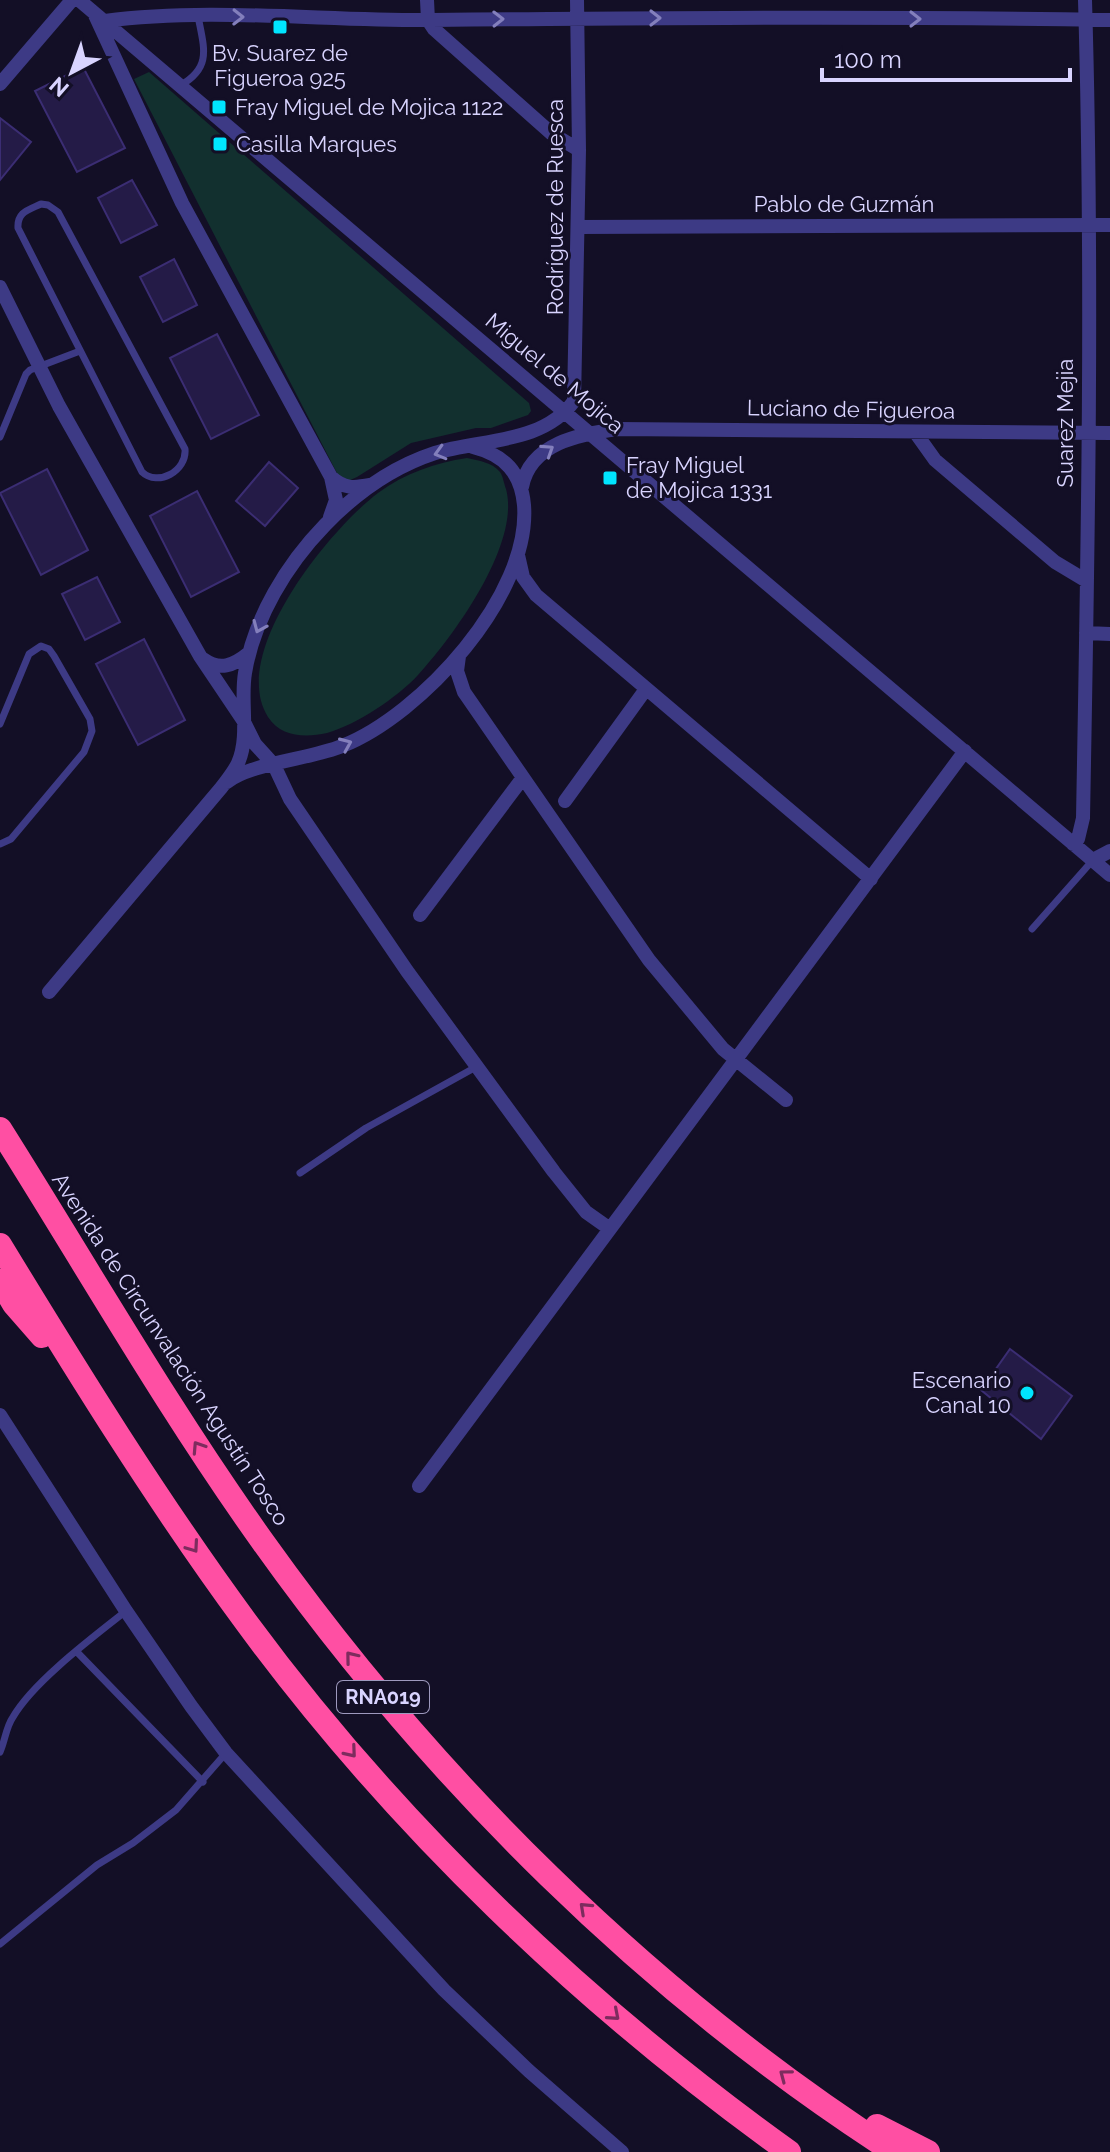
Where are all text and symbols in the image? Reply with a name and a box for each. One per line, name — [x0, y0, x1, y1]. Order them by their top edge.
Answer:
one-way arrow — [232, 8, 245, 26]
one-way arrow — [649, 9, 662, 27]
one-way arrow — [492, 10, 505, 28]
one-way arrow — [909, 10, 922, 28]
marker: Bv. Suarez de Figueroa 925 — [271, 18, 289, 36]
north arrow — [32, 32, 112, 112]
scale bar — [822, 32, 1070, 82]
place label: Bv. Suarez de Figueroa 925 — [212, 40, 348, 91]
text: 100 m — [834, 45, 902, 74]
text: N — [44, 72, 74, 102]
place label: Fray Miguel de Mojica 1122 — [235, 94, 504, 120]
marker: Fray Miguel de Mojica 1122 — [210, 98, 228, 116]
street label: Rodríguez de Ruesca — [542, 99, 568, 315]
place label: Casilla Marques — [236, 131, 397, 157]
marker: Casilla Marques — [211, 135, 229, 153]
street label: Pablo de Guzmán — [754, 191, 934, 217]
street label: Miguel de Mojica — [480, 307, 630, 439]
street label: Suarez Mejia — [1052, 359, 1078, 487]
street label: Luciano de Figueroa — [747, 394, 955, 424]
one-way arrow — [434, 444, 448, 460]
one-way arrow — [539, 445, 553, 460]
place label: Fray Miguel de Mojica 1331 — [626, 452, 772, 503]
marker: Fray Miguel de Mojica 1331 — [601, 469, 619, 487]
one-way arrow — [253, 619, 269, 633]
one-way arrow — [338, 738, 352, 754]
street label: Avenida de Circunvalación Agustín Tosco — [47, 1168, 295, 1530]
place label: Escenario Canal 10 — [912, 1367, 1011, 1418]
marker: Escenario Canal 10 — [1018, 1384, 1036, 1402]
one-way arrow — [193, 1441, 208, 1455]
one-way arrow — [183, 1538, 198, 1552]
one-way arrow — [346, 1651, 360, 1666]
road number: RNA019 — [337, 1681, 429, 1713]
one-way arrow — [342, 1743, 356, 1758]
one-way arrow — [580, 1904, 595, 1918]
one-way arrow — [605, 2005, 620, 2020]
one-way arrow — [779, 2070, 794, 2084]

